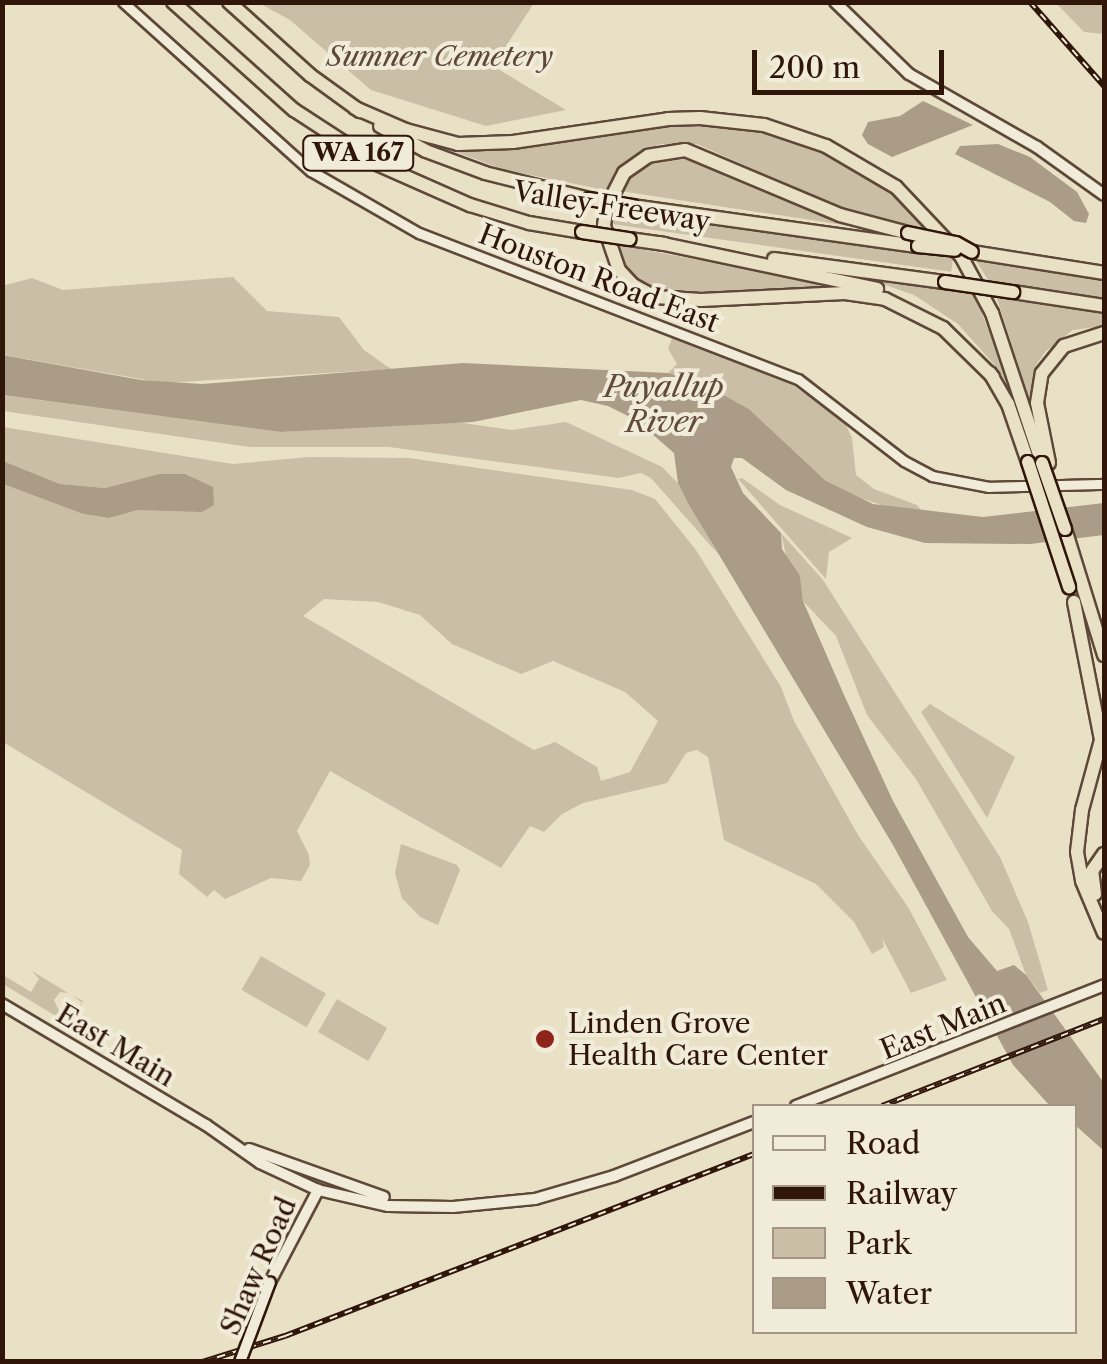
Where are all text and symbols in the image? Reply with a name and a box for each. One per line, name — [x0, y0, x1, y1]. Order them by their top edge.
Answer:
scale bar — [757, 30, 950, 92]
park label: Sumner Cemetery — [327, 39, 553, 73]
text: 200 m — [769, 49, 860, 86]
road number: WA 167 — [300, 133, 416, 173]
street label: Valley Freeway — [511, 174, 713, 238]
street label: Houston Road East — [474, 217, 724, 339]
water label: Puyallup River — [604, 369, 724, 440]
street label: East Main — [875, 986, 1011, 1066]
street label: East Main — [51, 997, 181, 1093]
place label: Linden Grove Health Care Center — [568, 1006, 828, 1072]
marker: Linden Grove Health Care Center — [532, 1026, 558, 1052]
legend — [752, 1104, 1077, 1334]
text: Road — [846, 1125, 920, 1162]
text: Railway — [846, 1175, 957, 1212]
street label: Shaw Road — [213, 1191, 303, 1341]
text: Park — [846, 1225, 911, 1262]
text: Water — [846, 1275, 932, 1312]

